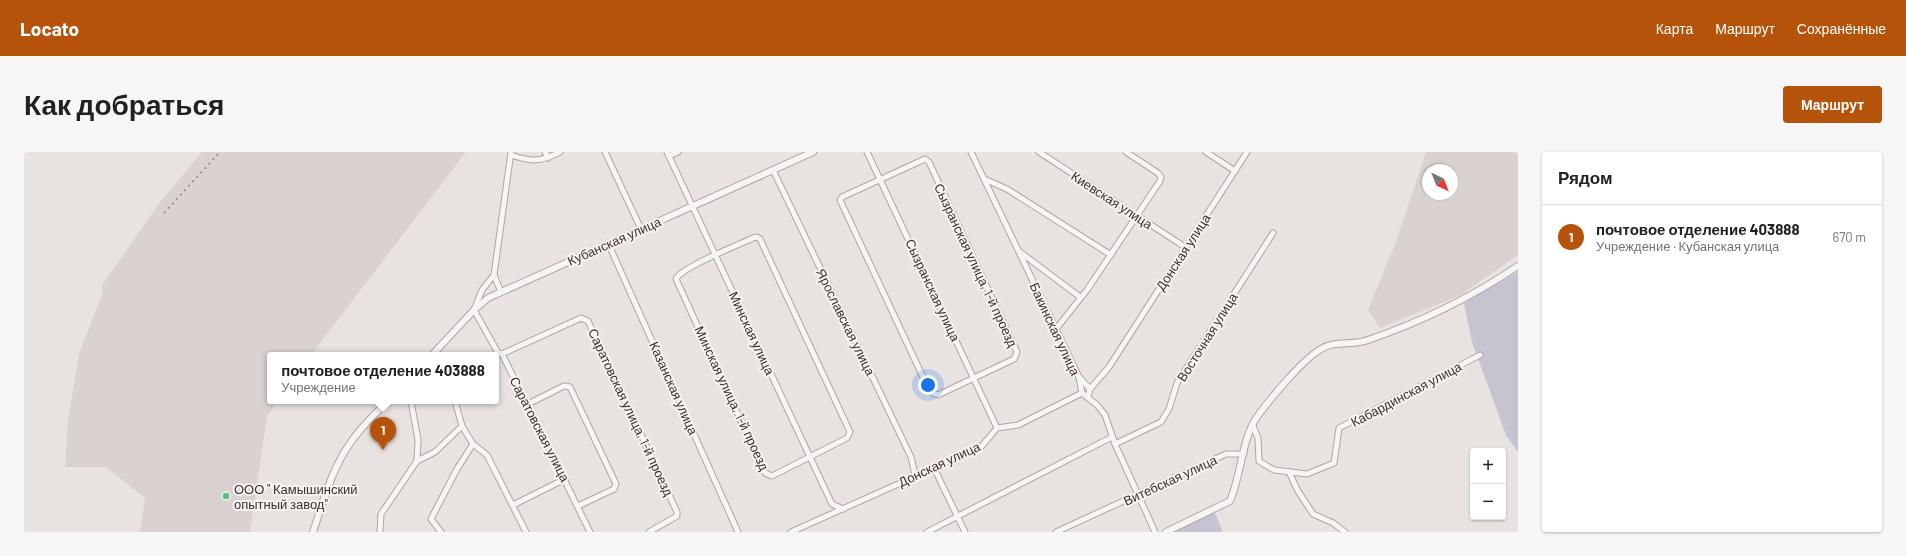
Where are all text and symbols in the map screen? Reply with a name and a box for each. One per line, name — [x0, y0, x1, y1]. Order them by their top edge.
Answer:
text: Locato — [20, 17, 79, 40]
text: Карта — [1656, 20, 1693, 37]
text: Маршрут — [1715, 20, 1775, 37]
text: Сохранённые — [1797, 20, 1886, 37]
button: Маршрут — [1783, 86, 1882, 123]
text: Как добраться — [24, 87, 224, 121]
north arrow — [1422, 164, 1458, 200]
text: Рядом — [1558, 167, 1613, 187]
street label: Киевская улица — [1068, 168, 1156, 233]
street label: Сызранская улица, 1-й проезд — [931, 181, 1021, 349]
street label: Донская улица — [1152, 210, 1214, 293]
street label: Кубанская улица — [565, 213, 664, 269]
text: почтовое отделение 403888 — [1596, 220, 1800, 238]
text: 1 — [1569, 229, 1573, 245]
text: 670 m — [1832, 229, 1866, 245]
street label: Сызранская улица — [902, 236, 964, 344]
text: Учреждение · Кубанская улица — [1596, 238, 1779, 254]
street label: Ярославская улица — [813, 266, 879, 379]
street label: Бакинская улица — [1026, 280, 1084, 379]
street label: Минская улица — [726, 289, 779, 378]
street label: Восточная улица — [1173, 289, 1241, 384]
street label: Минская улица, 1-й проезд — [691, 323, 773, 473]
street label: Саратовская улица, 1-й проезд — [585, 326, 677, 499]
street label: Казанская улица — [646, 339, 702, 438]
popup — [267, 352, 499, 404]
street label: Кабардинская улица — [1348, 358, 1465, 430]
text: почтовое отделение 403888 — [281, 361, 485, 379]
street label: Саратовская улица — [507, 374, 574, 485]
your location — [918, 375, 938, 395]
text: Учреждение — [281, 379, 356, 395]
pin: 1 — [370, 417, 396, 450]
street label: Донская улица — [896, 438, 983, 490]
map controls — [1470, 448, 1506, 520]
button: + — [1470, 448, 1506, 484]
street label: Витебская улица — [1121, 451, 1220, 509]
place label: ООО " Камышинский опытный завод" — [234, 481, 358, 512]
button: − — [1470, 484, 1506, 520]
marker: ООО " Камышинский опытный завод" — [221, 491, 231, 501]

